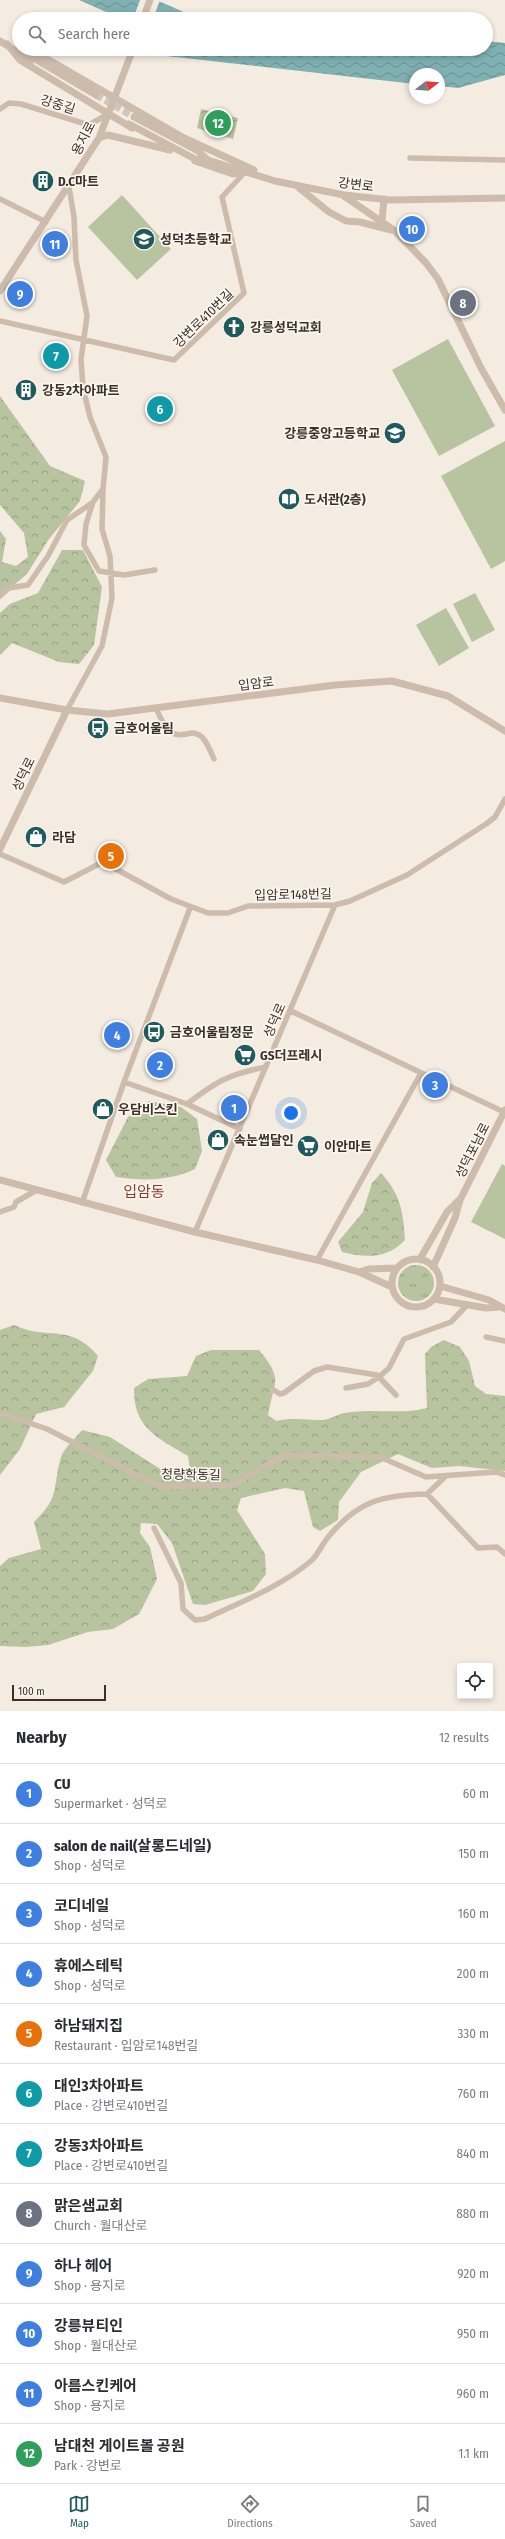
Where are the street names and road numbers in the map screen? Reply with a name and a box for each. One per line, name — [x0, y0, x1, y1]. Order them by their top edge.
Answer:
street label: 강중길 — [38, 92, 77, 117]
street label: 용지로 — [69, 119, 98, 158]
street label: 강변로 — [337, 175, 375, 194]
street label: 강변로410번길 — [170, 286, 236, 351]
street label: 입암로 — [237, 674, 275, 693]
street label: 성덕로 — [9, 755, 38, 794]
street label: 입암로148번길 — [254, 886, 332, 903]
street label: 성덕로 — [260, 1001, 289, 1040]
street label: 성덕포남로 — [452, 1120, 493, 1180]
street label: 청량학동길 — [161, 1466, 221, 1483]

